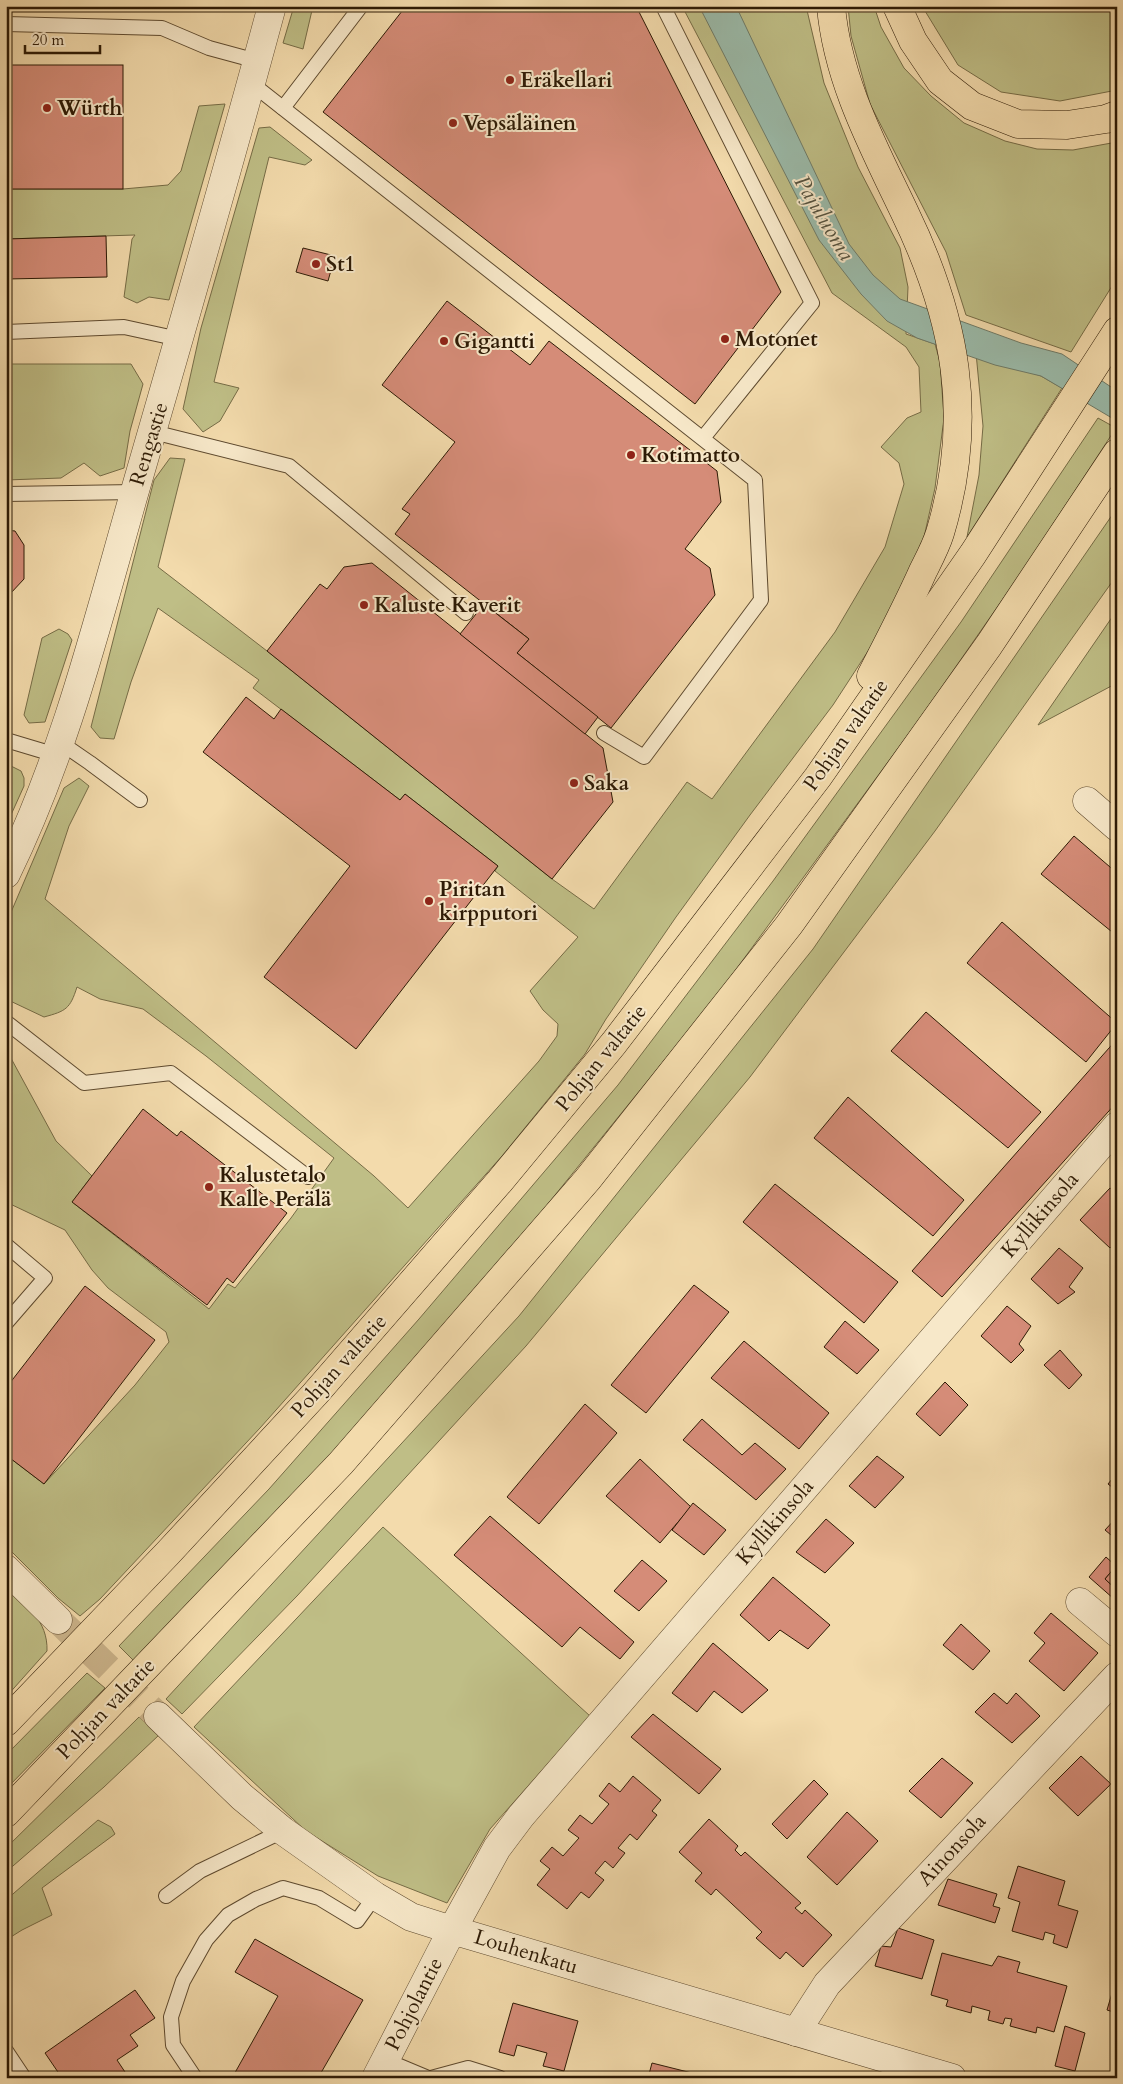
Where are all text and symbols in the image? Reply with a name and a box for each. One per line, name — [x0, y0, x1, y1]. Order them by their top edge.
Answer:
scale bar — [25, 22, 100, 54]
text: 20 m — [32, 30, 64, 50]
place label: Eräkellari — [520, 66, 613, 95]
marker: Eräkellari — [504, 74, 516, 86]
place label: Würth — [56, 94, 122, 123]
marker: Würth — [41, 102, 53, 114]
place label: Vepsäläinen — [463, 109, 577, 138]
marker: Vepsäläinen — [447, 117, 459, 129]
water label: Pajuluoma — [787, 170, 861, 266]
place label: St1 — [326, 250, 355, 279]
marker: St1 — [310, 258, 322, 270]
place label: Motonet — [735, 325, 818, 354]
place label: Gigantti — [454, 327, 535, 356]
marker: Motonet — [719, 333, 731, 345]
marker: Gigantti — [438, 335, 450, 347]
street label: Rengastie — [123, 399, 175, 489]
place label: Kotimatto — [641, 441, 740, 470]
marker: Kotimatto — [625, 449, 637, 461]
place label: Kaluste Kaverit — [374, 591, 521, 620]
marker: Kaluste Kaverit — [358, 599, 370, 611]
street label: Pohjan valtatie — [797, 673, 895, 797]
place label: Saka — [584, 769, 630, 798]
marker: Saka — [568, 777, 580, 789]
place label: Piritan kirpputori — [439, 875, 538, 928]
marker: Piritan kirpputori — [423, 895, 435, 907]
street label: Pohjan valtatie — [549, 998, 653, 1118]
place label: Kalustetalo Kalle Perälä — [219, 1161, 332, 1214]
street label: Kyllikinsola — [995, 1166, 1085, 1264]
marker: Kalustetalo Kalle Perälä — [203, 1181, 215, 1193]
street label: Pohjan valtatie — [285, 1308, 393, 1424]
street label: Kyllikinsola — [730, 1473, 820, 1571]
street label: Pohjan valtatie — [50, 1652, 162, 1766]
street label: Ainonsola — [911, 1808, 993, 1892]
street label: Louhenkatu — [471, 1922, 581, 1982]
street label: Pohjolantie — [378, 1952, 450, 2056]

